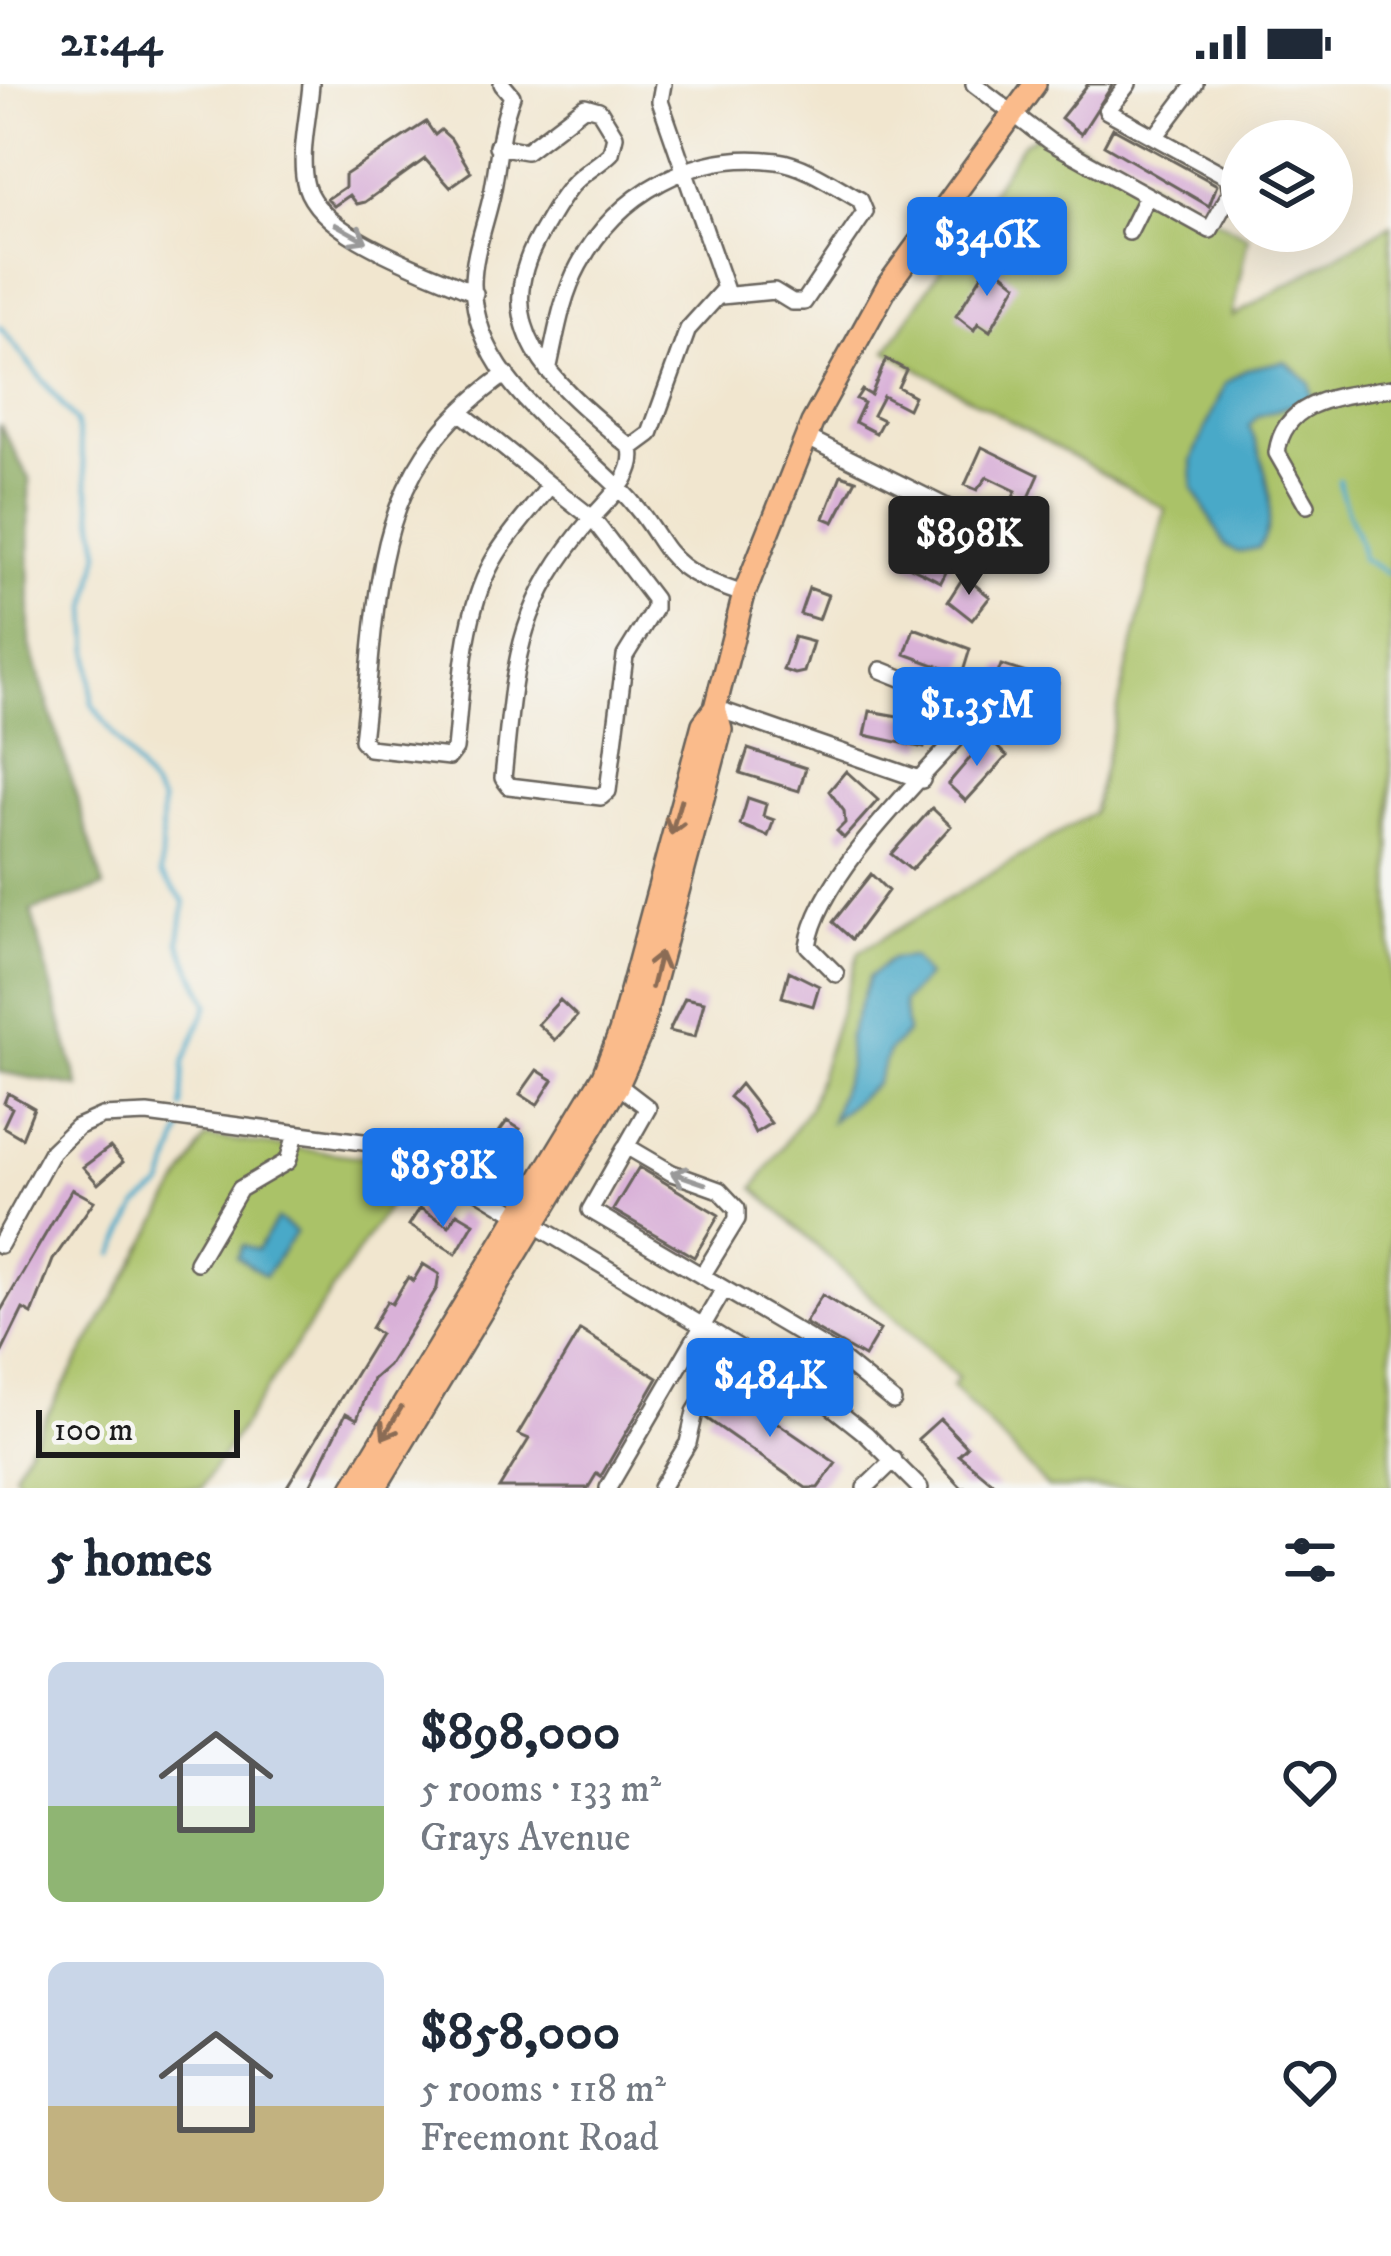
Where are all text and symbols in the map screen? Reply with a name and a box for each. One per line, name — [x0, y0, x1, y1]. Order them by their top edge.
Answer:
text: 21:44 — [60, 14, 162, 70]
map controls — [1221, 120, 1353, 252]
button: layers — [1221, 120, 1353, 252]
pin: $346K — [903, 197, 1071, 299]
text: $346K — [934, 211, 1040, 260]
one-way arrow — [333, 222, 368, 245]
pin: $898K — [885, 496, 1053, 598]
text: $898K — [915, 510, 1023, 559]
pin: $1.35M — [879, 667, 1075, 769]
text: $1.35M — [920, 681, 1034, 730]
one-way arrow — [664, 797, 686, 835]
one-way arrow — [646, 951, 668, 989]
pin: $858K — [359, 1128, 527, 1230]
text: $858K — [390, 1142, 496, 1191]
one-way arrow — [671, 1166, 708, 1187]
pin: $484K — [686, 1338, 854, 1440]
text: $484K — [713, 1352, 827, 1401]
scale bar — [36, 1404, 240, 1457]
one-way arrow — [380, 1405, 404, 1439]
text: 100 m — [54, 1410, 133, 1451]
icon: filters — [1277, 1527, 1343, 1593]
text: 5 homes — [48, 1528, 212, 1592]
text: $898,000 — [420, 1701, 620, 1765]
icon: home — [144, 1710, 288, 1854]
icon: heart — [1277, 1749, 1343, 1815]
text: 5 rooms · 133 m² — [420, 1765, 661, 1814]
text: Grays Avenue — [420, 1814, 630, 1863]
text: $858,000 — [420, 2001, 620, 2065]
icon: home — [144, 2010, 288, 2154]
icon: heart — [1277, 2049, 1343, 2115]
text: 5 rooms · 118 m² — [420, 2065, 666, 2114]
text: Freemont Road — [420, 2114, 659, 2163]

